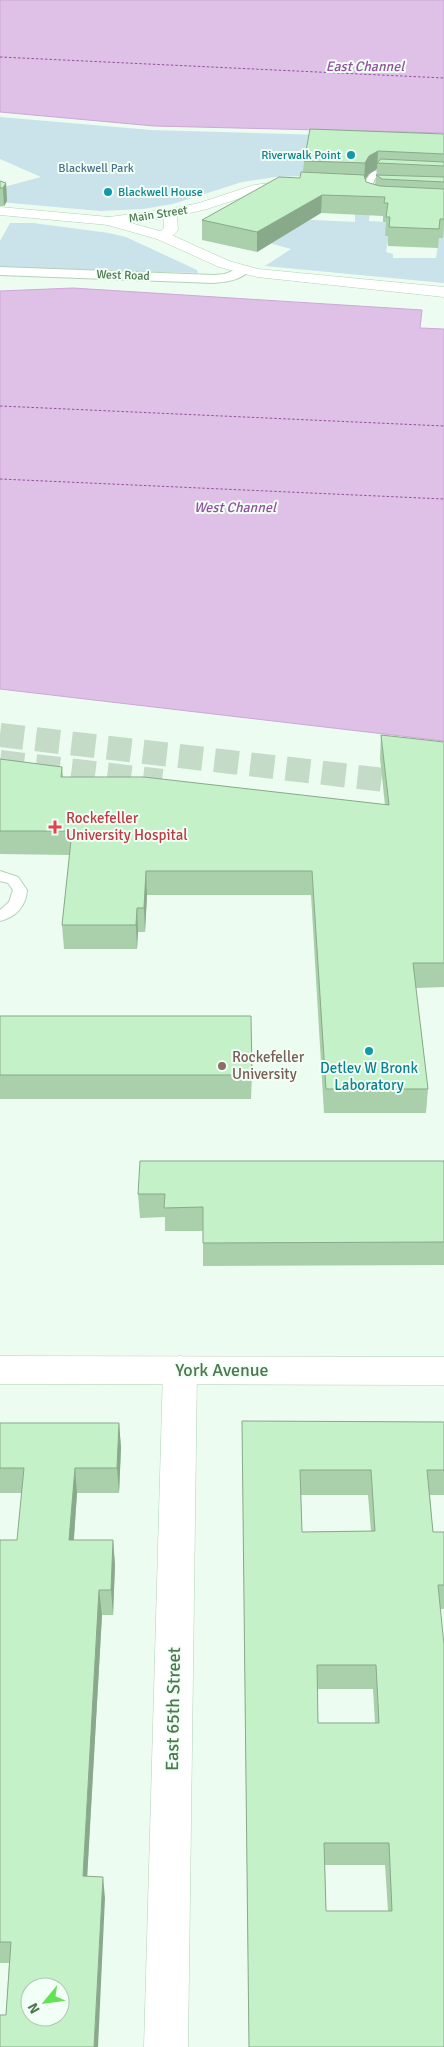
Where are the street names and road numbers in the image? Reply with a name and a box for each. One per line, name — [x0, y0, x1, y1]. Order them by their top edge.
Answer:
street label: Main Street — [128, 202, 189, 227]
street label: West Road — [96, 267, 150, 284]
street label: York Avenue — [175, 1359, 269, 1381]
street label: East 65th Street — [161, 1647, 185, 1771]

